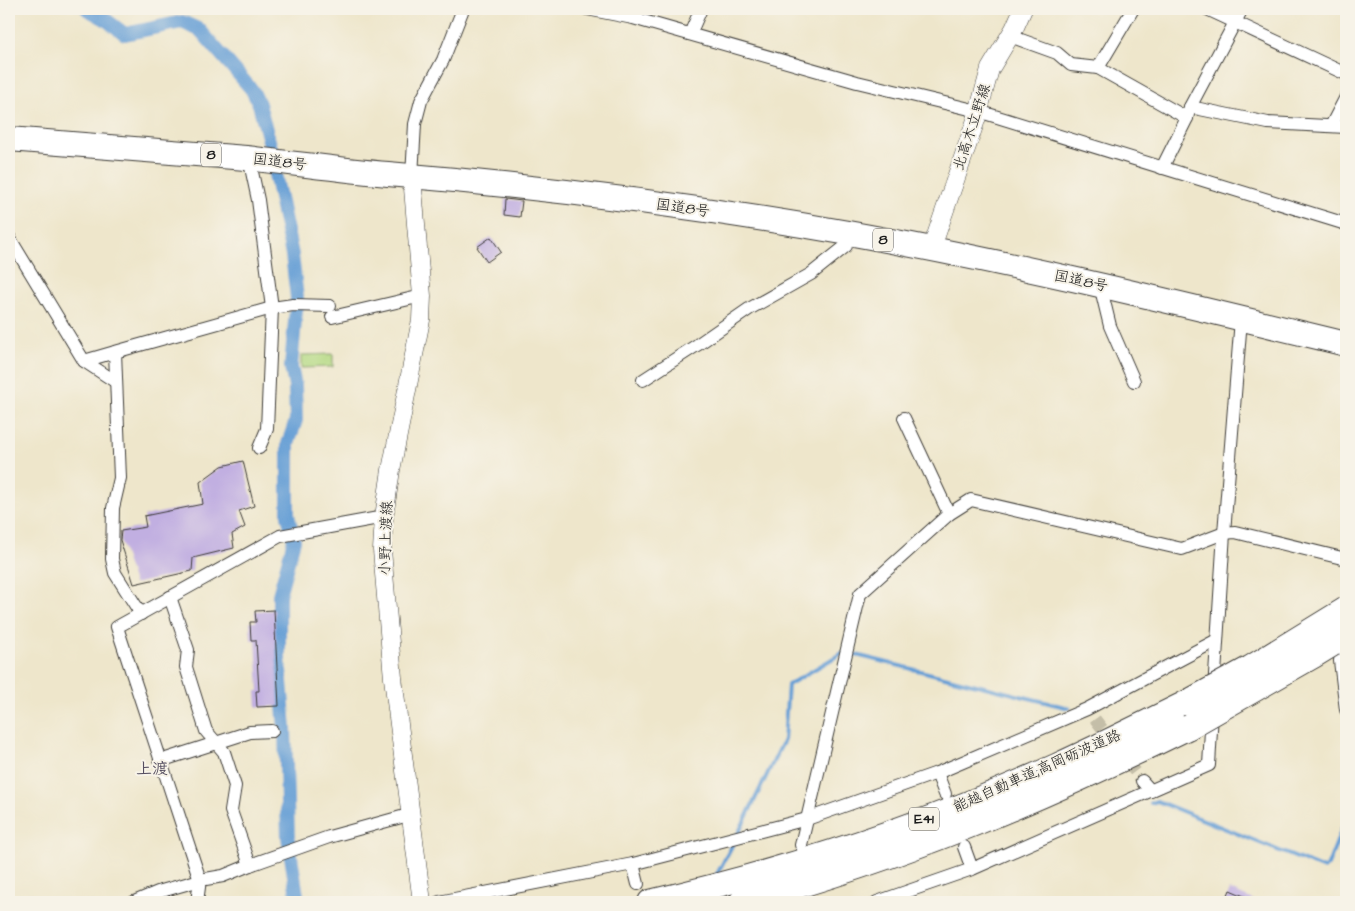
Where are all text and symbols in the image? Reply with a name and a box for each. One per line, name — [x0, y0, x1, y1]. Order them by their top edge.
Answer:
street label: 北高木立野線 — [948, 81, 996, 173]
road number: 8 — [201, 144, 221, 166]
street label: 国道8号 — [252, 148, 308, 176]
street label: 国道8号 — [654, 194, 712, 222]
road number: 8 — [873, 228, 893, 252]
street label: 国道8号 — [1052, 265, 1110, 297]
street label: 小野上渡線 — [374, 500, 398, 576]
street label: 能越自動車道;高岡砺波道路 — [950, 724, 1124, 818]
district label: 上渡 — [136, 758, 168, 780]
road number: E41 — [909, 808, 939, 831]

